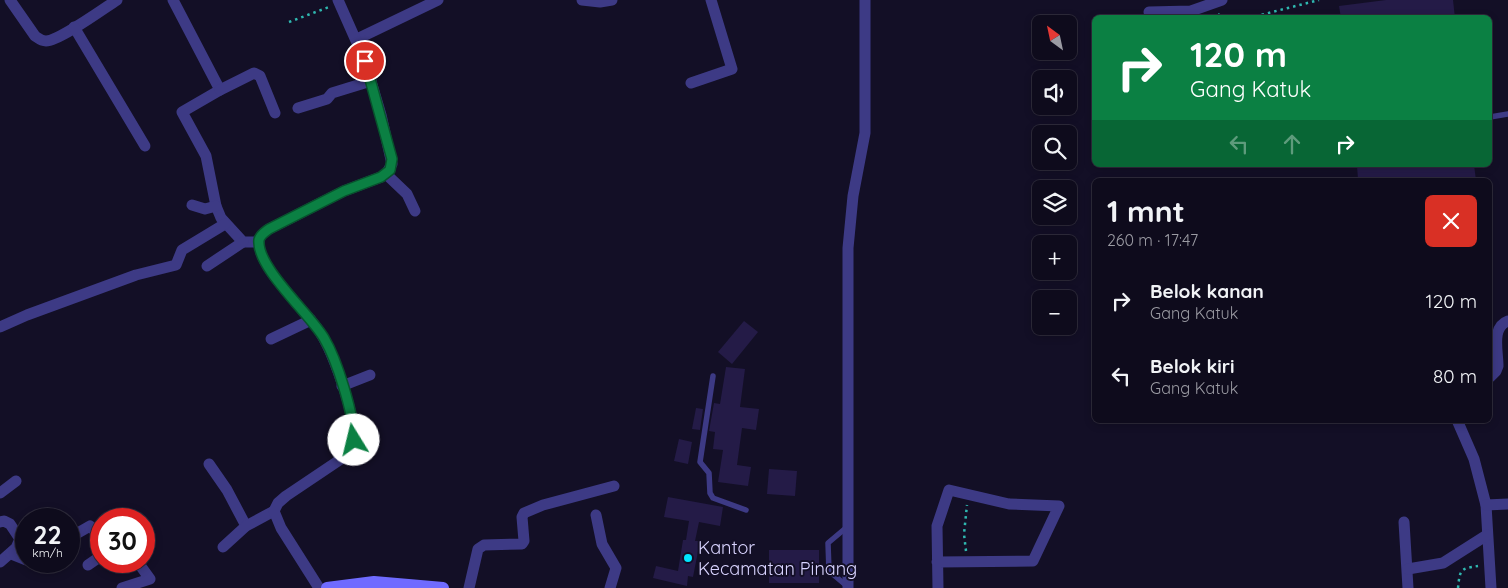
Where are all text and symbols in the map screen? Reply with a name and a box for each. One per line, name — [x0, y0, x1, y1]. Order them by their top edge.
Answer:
north arrow — [1032, 15, 1078, 60]
map controls — [1032, 15, 1077, 335]
text: 120 m — [1190, 32, 1287, 76]
icon: right — [1107, 35, 1172, 100]
pin — [344, 40, 386, 82]
icon: arrive — [351, 47, 379, 75]
button: sound — [1032, 70, 1077, 115]
text: Gang Katuk — [1190, 75, 1311, 103]
button: search — [1032, 125, 1077, 170]
icon: left — [1225, 130, 1253, 158]
icon: ahead — [1278, 130, 1306, 158]
icon: right — [1331, 130, 1359, 158]
button: layers — [1032, 180, 1077, 225]
text: 1 mnt — [1107, 192, 1185, 230]
button: close — [1425, 195, 1477, 247]
text: 260 m · 17:47 — [1107, 230, 1198, 250]
button: + — [1032, 235, 1077, 280]
text: Belok kanan — [1150, 279, 1264, 303]
icon: right — [1107, 287, 1135, 315]
text: 120 m — [1426, 289, 1477, 313]
button: − — [1032, 290, 1077, 335]
text: Gang Katuk — [1150, 303, 1238, 323]
text: Belok kiri — [1150, 354, 1235, 378]
icon: left — [1107, 362, 1135, 390]
text: 80 m — [1433, 364, 1477, 388]
text: Gang Katuk — [1150, 378, 1238, 398]
position arrow — [327, 413, 379, 465]
speed limit sign: 30 — [90, 508, 155, 573]
text: 22 — [33, 519, 62, 550]
place label: Kantor Kecamatan Pinang — [698, 536, 857, 580]
text: km/h — [32, 545, 63, 560]
marker: Kantor Kecamatan Pinang — [682, 552, 694, 564]

